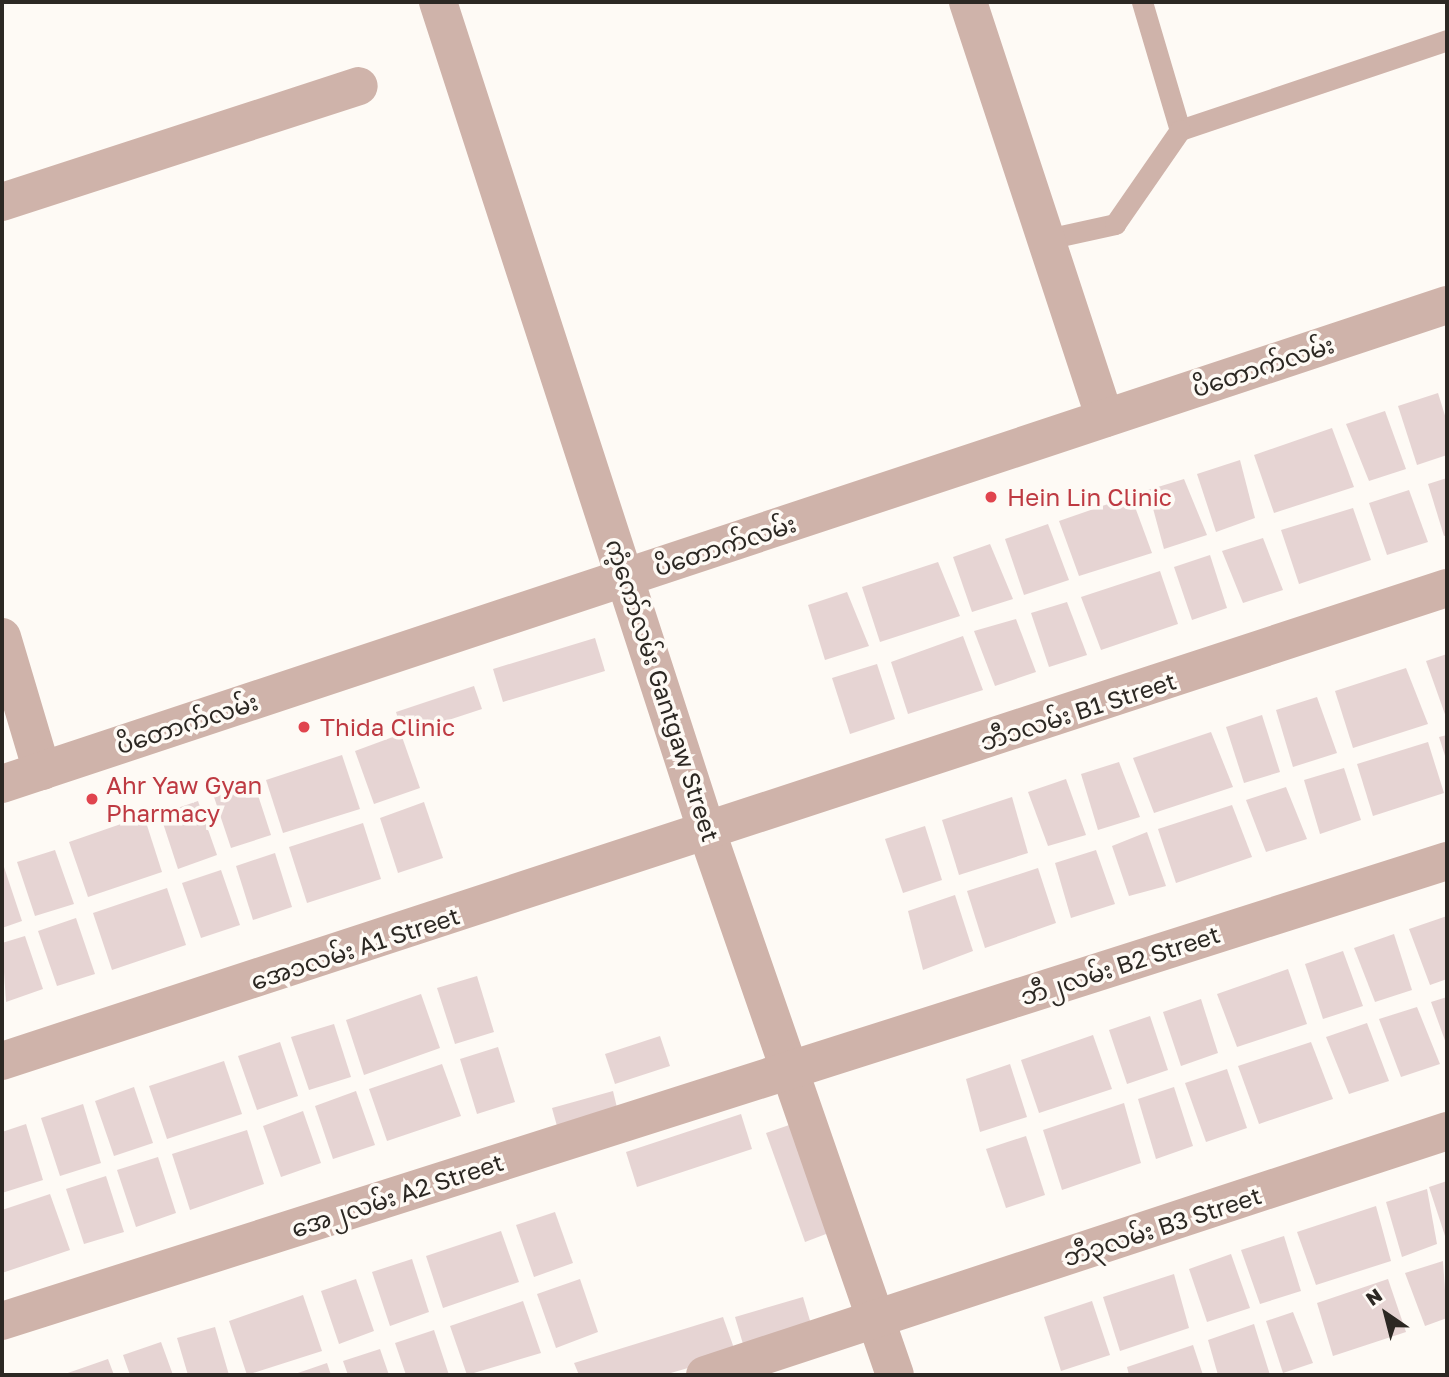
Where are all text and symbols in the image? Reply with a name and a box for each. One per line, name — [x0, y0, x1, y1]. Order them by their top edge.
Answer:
street label: ပိတောက်လမ်း — [1188, 330, 1338, 402]
place label: Hein Lin Clinic — [1007, 483, 1172, 511]
marker: Hein Lin Clinic — [981, 487, 1001, 507]
street label: ပိတောက်လမ်း — [650, 509, 800, 581]
street label: ကံ့ကော်လမ်း Gantgaw Street — [600, 535, 726, 845]
street label: ဘီ၁လမ်း B1 Street — [976, 666, 1180, 756]
street label: ပိတောက်လမ်း — [112, 687, 262, 759]
place label: Thida Clinic — [320, 713, 455, 741]
marker: Thida Clinic — [294, 717, 314, 737]
place label: Ahr Yaw Gyan Pharmacy — [106, 771, 262, 827]
marker: Ahr Yaw Gyan Pharmacy — [84, 791, 100, 807]
street label: အေ၁လမ်း A1 Street — [247, 901, 463, 995]
street label: ဘီ၂လမ်း B2 Street — [1017, 919, 1223, 1011]
street label: အေ၂လမ်း A2 Street — [287, 1147, 507, 1243]
street label: ဘီ၃လမ်း B3 Street — [1059, 1180, 1265, 1272]
north arrow — [1351, 1279, 1421, 1349]
text: N — [1361, 1283, 1386, 1310]

